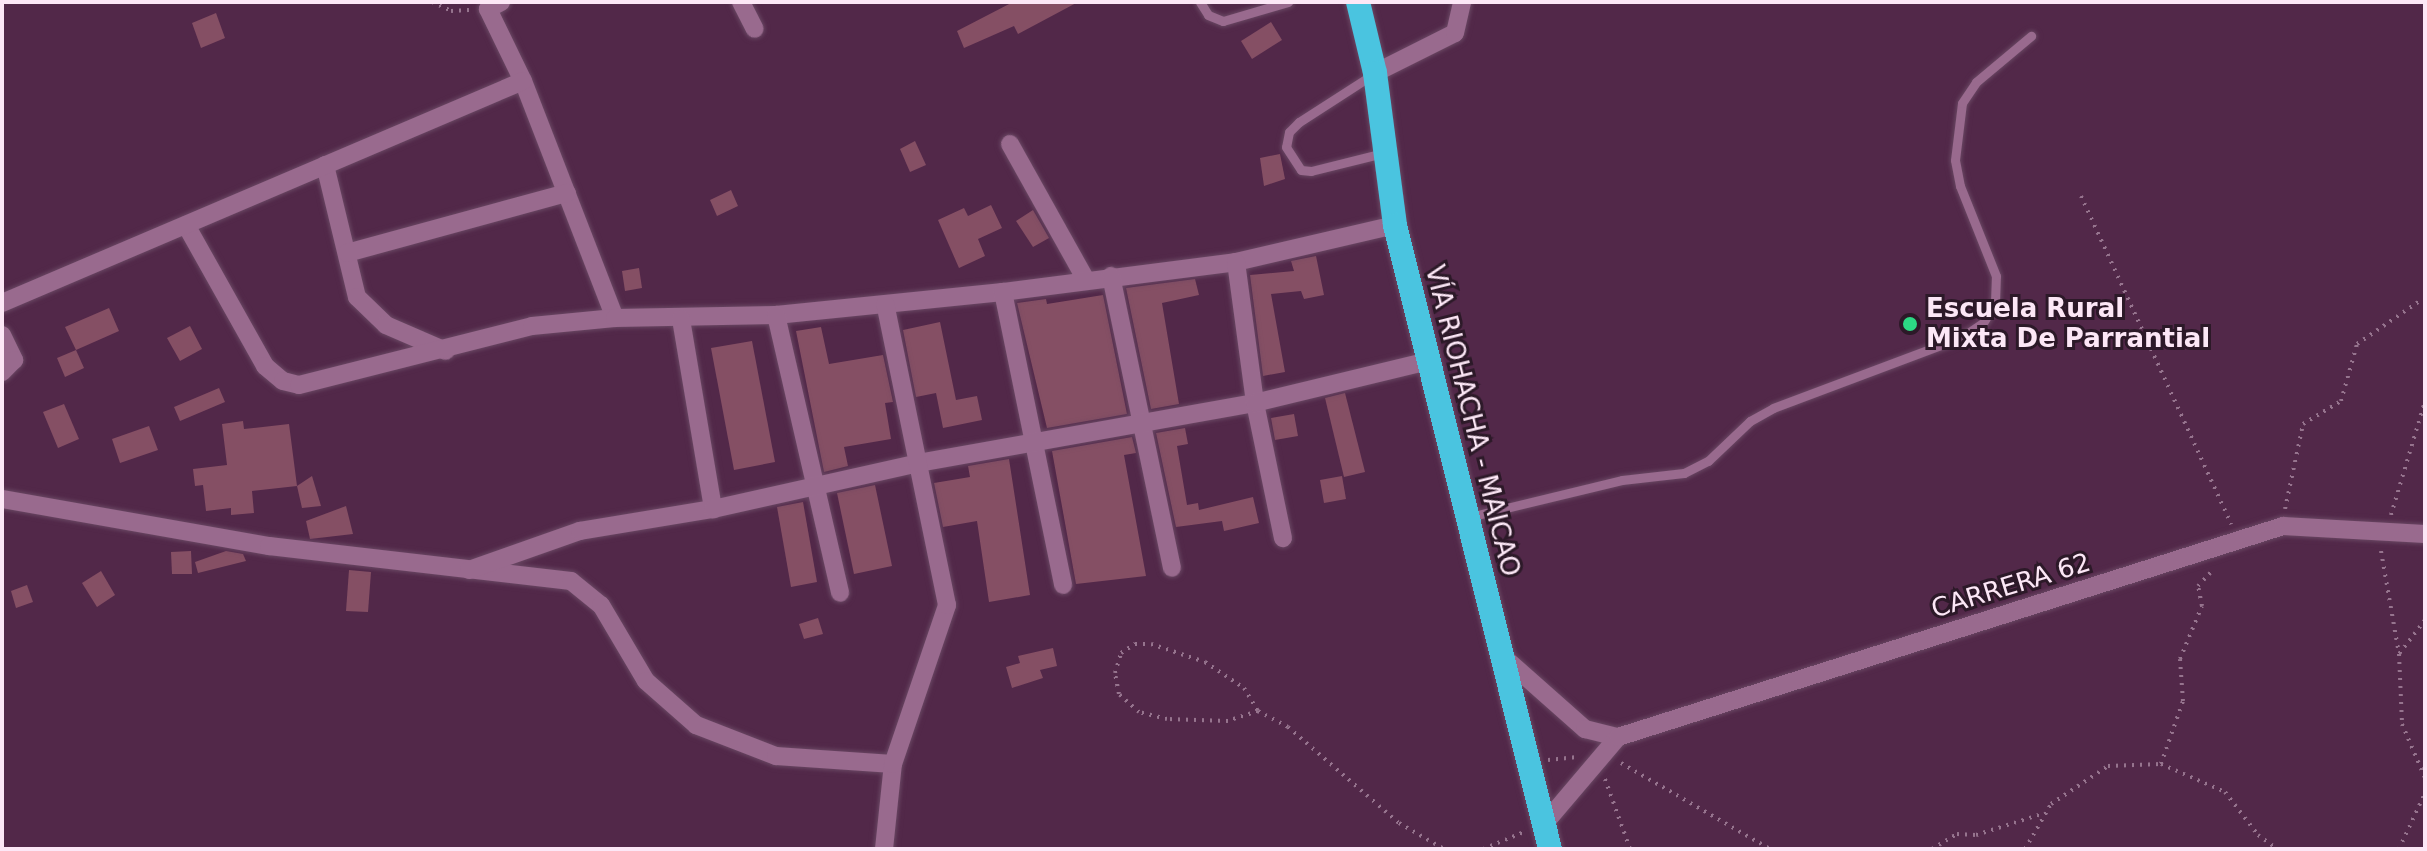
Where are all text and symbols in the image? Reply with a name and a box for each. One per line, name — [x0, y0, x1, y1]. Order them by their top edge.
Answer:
street label: VÍA RIOHACHA - MAICAO — [1418, 262, 1526, 580]
place label: Escuela Rural Mixta De Parrantial — [1926, 293, 2210, 354]
marker: Escuela Rural Mixta De Parrantial — [1901, 315, 1919, 333]
street label: CARRERA 62 — [1928, 547, 2094, 625]

